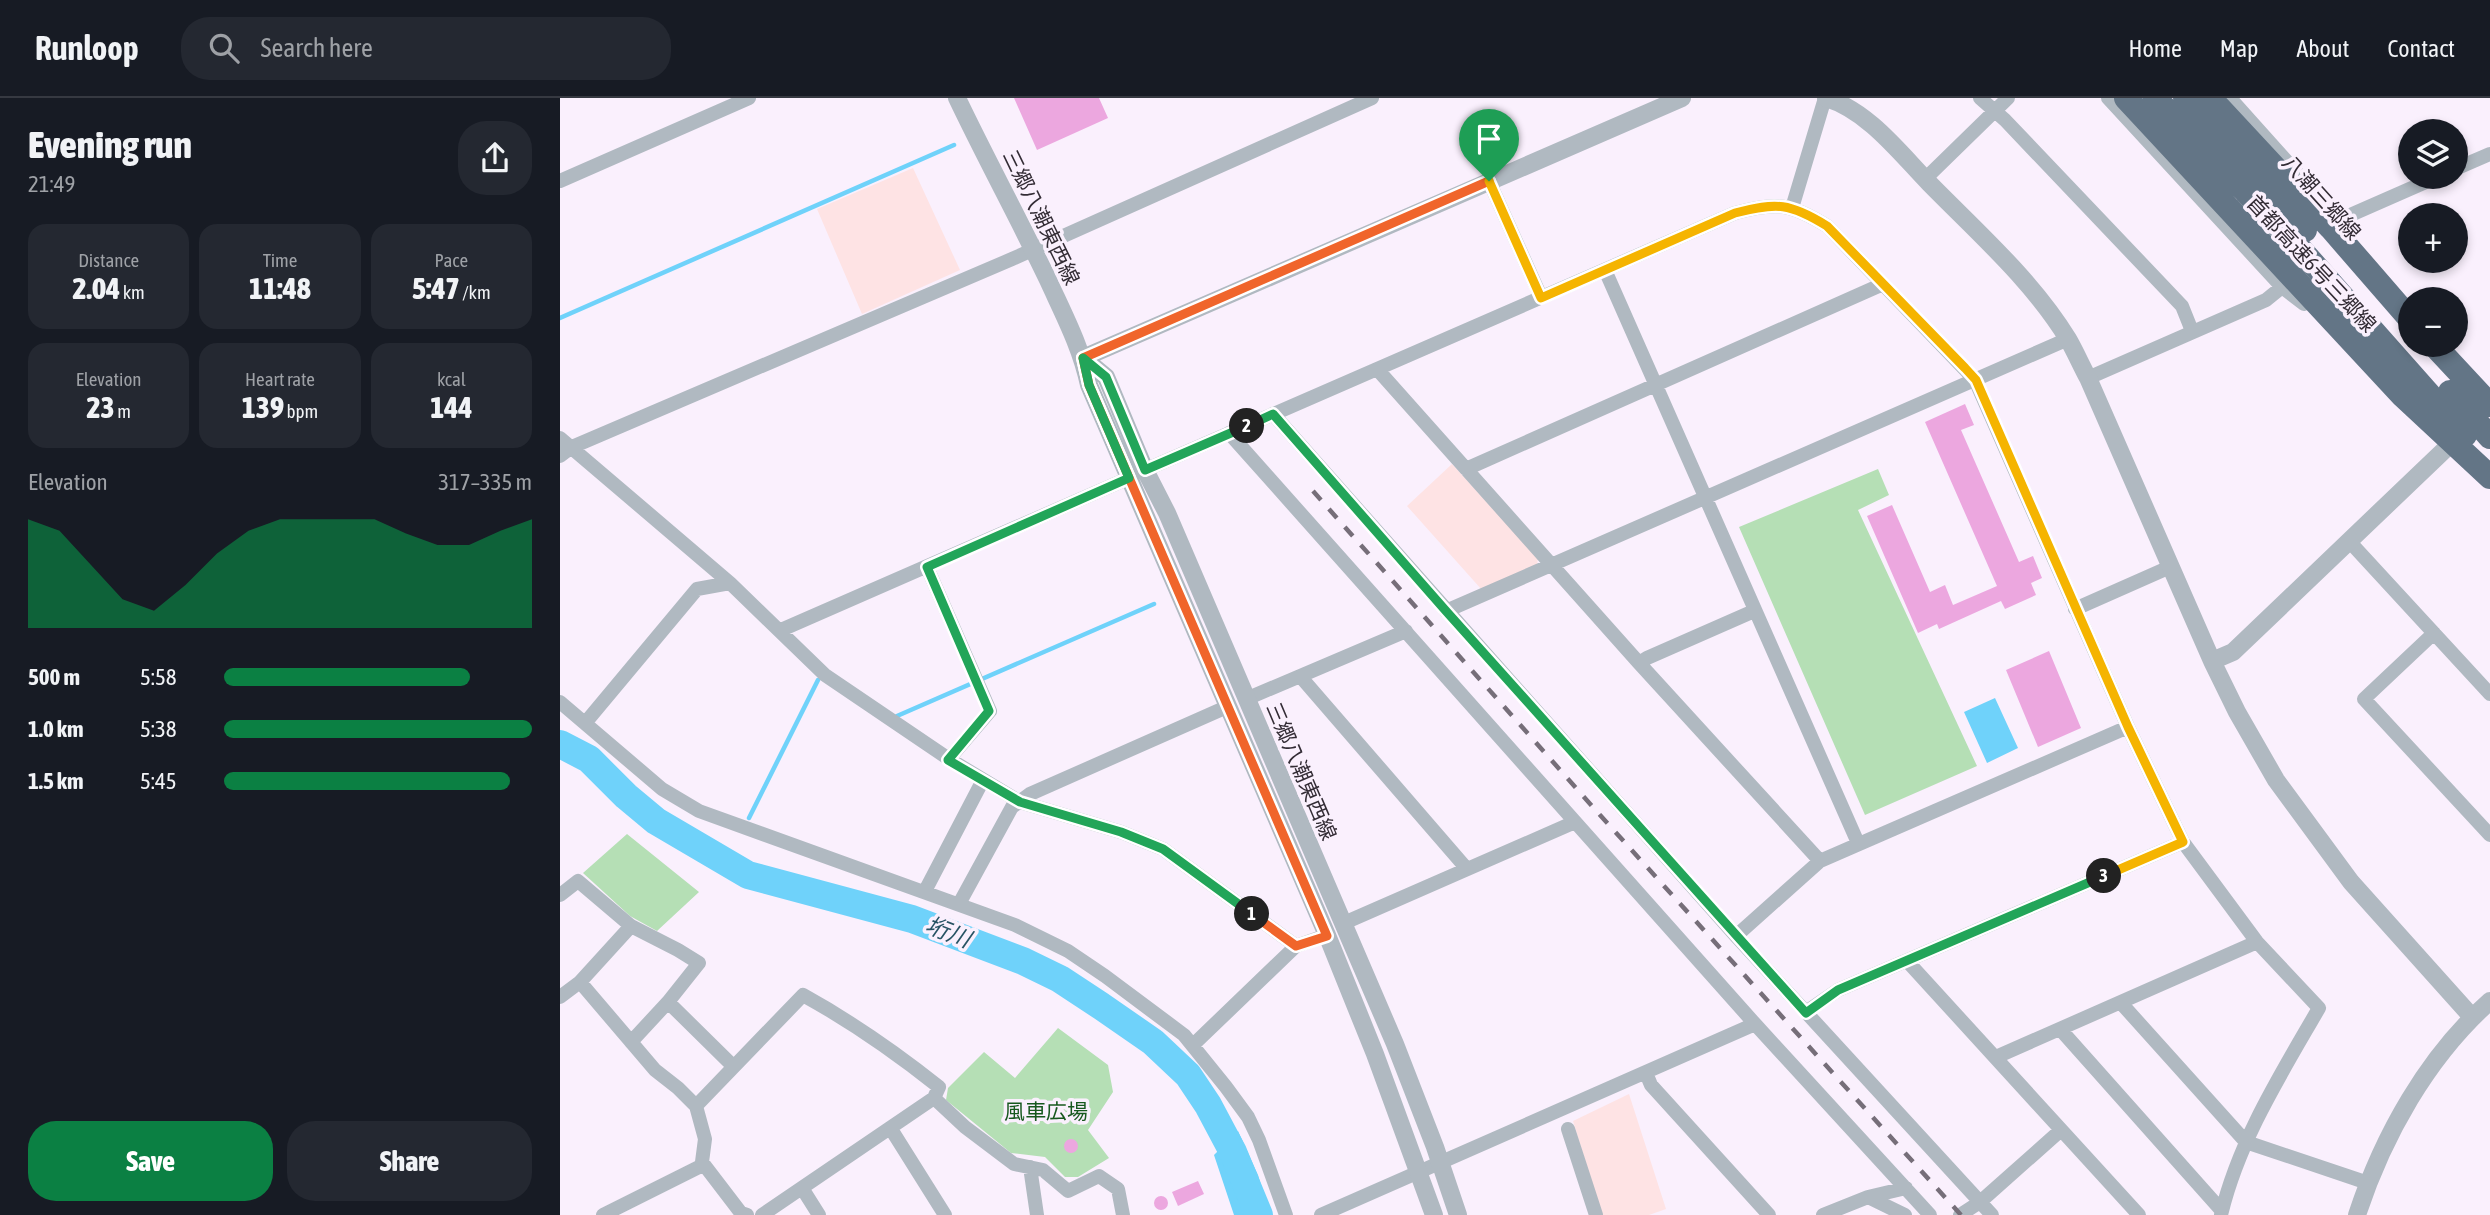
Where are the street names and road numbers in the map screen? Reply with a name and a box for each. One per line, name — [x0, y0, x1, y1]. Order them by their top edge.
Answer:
street label: 三郷八潮東西線 — [999, 146, 1085, 288]
street label: 八潮三郷線 — [2278, 150, 2366, 244]
street label: 首都高速6号三郷線 — [2243, 190, 2381, 336]
street label: 三郷八潮東西線 — [1262, 699, 1342, 843]

